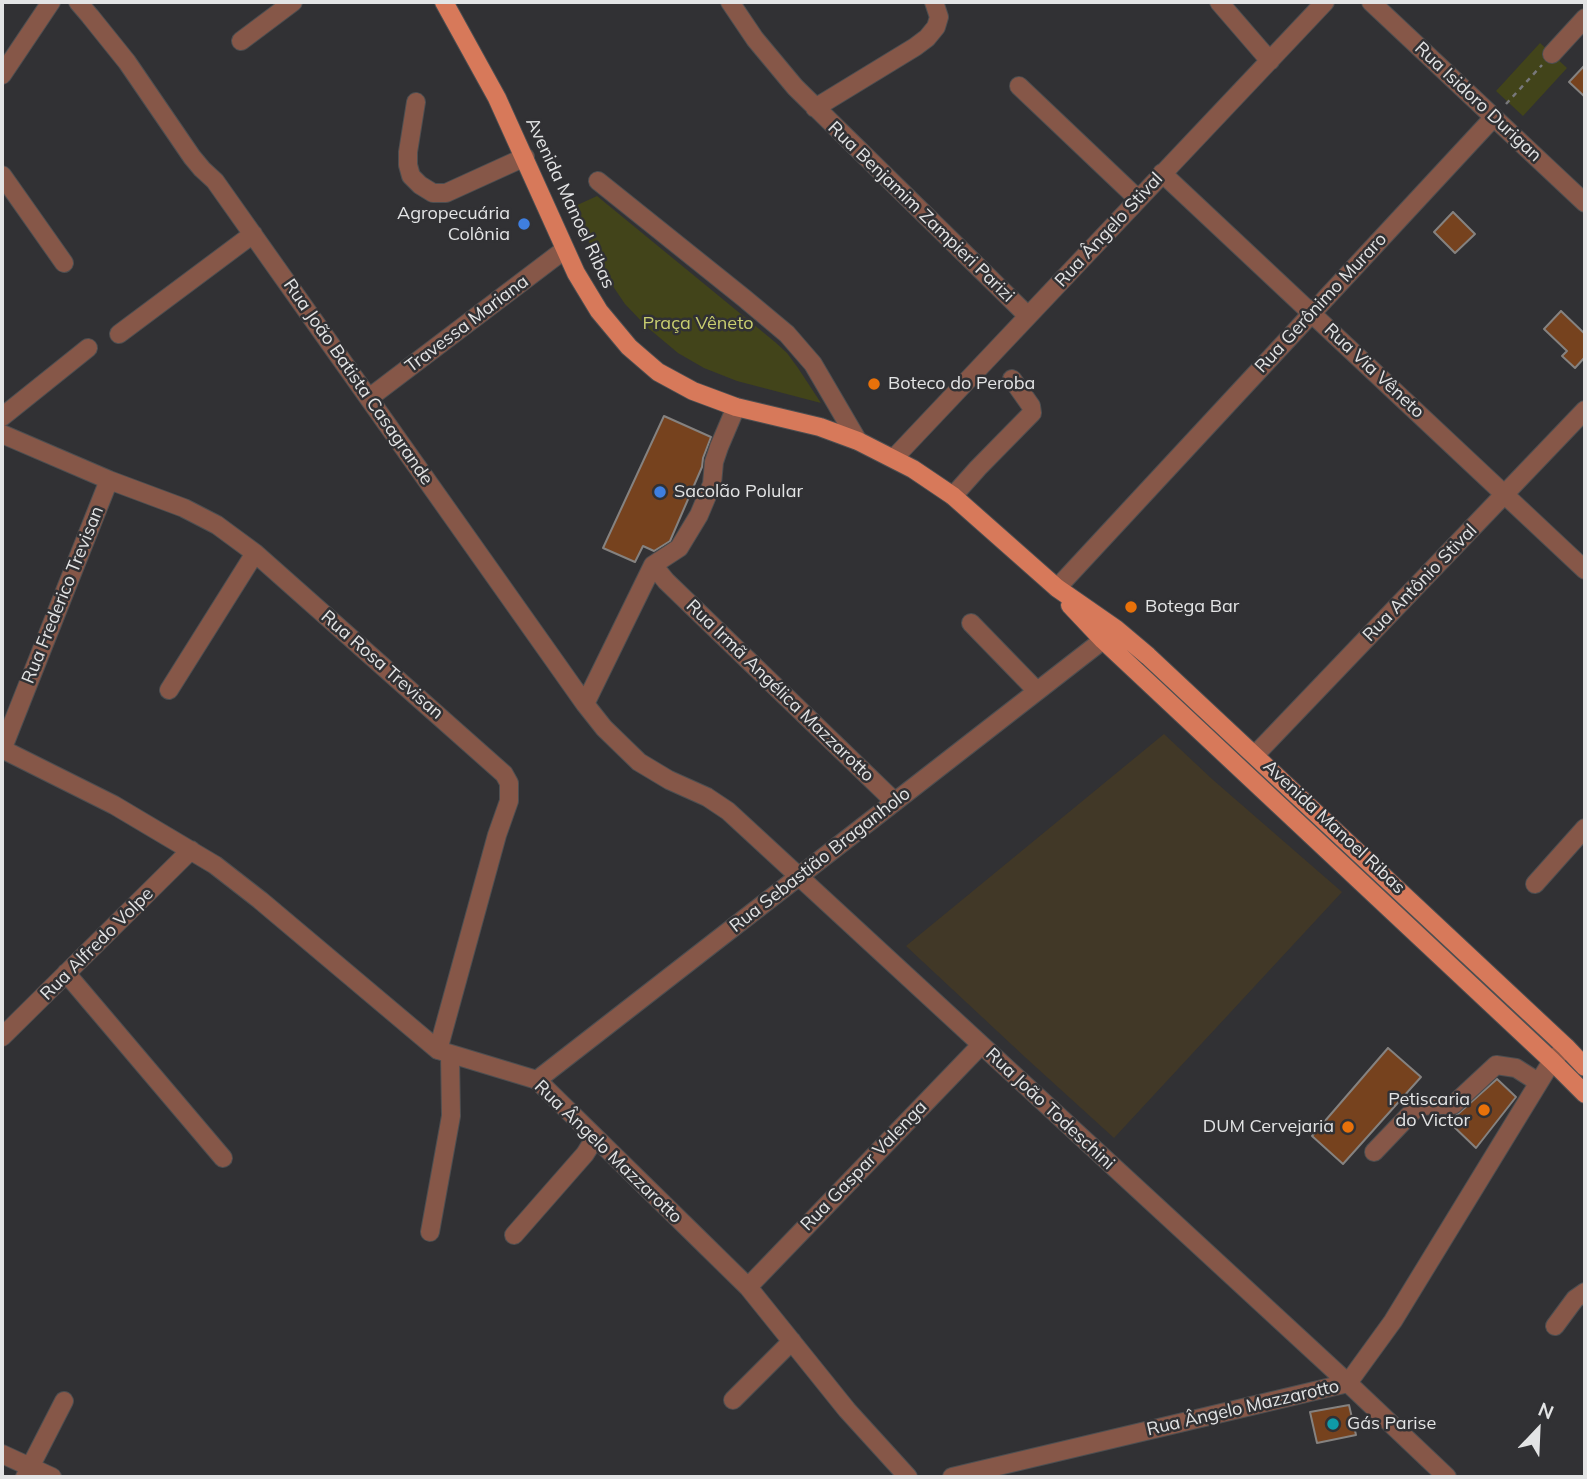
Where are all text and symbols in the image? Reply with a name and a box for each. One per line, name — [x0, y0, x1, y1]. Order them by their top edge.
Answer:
street label: Rua Isidoro Durigan — [1410, 38, 1546, 166]
street label: Avenida Manoel Ribas — [521, 114, 619, 292]
street label: Rua Benjamim Zampieri Parizi — [823, 117, 1019, 307]
street label: Rua Ângelo Stival — [1051, 168, 1167, 292]
place label: Agropecuária Colônia — [397, 203, 510, 246]
marker: Agropecuária Colônia — [516, 216, 532, 232]
street label: Rua Gerônimo Muraro — [1251, 229, 1391, 377]
street label: Travessa Mariana — [401, 271, 533, 377]
street label: Rua João Batista Casagrande — [279, 275, 437, 489]
park label: Praça Vêneto — [642, 313, 754, 335]
street label: Rua Via Vêneto — [1320, 319, 1428, 423]
place label: Boteco do Peroba — [888, 373, 1035, 395]
marker: Boteco do Peroba — [866, 376, 882, 392]
place label: Sacolão Polular — [674, 481, 803, 503]
marker: Sacolão Polular — [652, 484, 668, 500]
street label: Rua Frederico Trevisan — [18, 503, 108, 687]
street label: Rua Antônio Stival — [1359, 520, 1481, 646]
street label: Rua Irmã Angélica Mazzarotto — [682, 595, 878, 787]
place label: Botega Bar — [1145, 596, 1239, 618]
marker: Botega Bar — [1123, 599, 1139, 615]
street label: Rua Rosa Trevisan — [316, 606, 448, 724]
street label: Avenida Manoel Ribas — [1259, 756, 1409, 898]
street label: Rua Sebastião Braganholo — [725, 783, 915, 937]
street label: Rua Alfredo Volpe — [36, 883, 158, 1005]
street label: Rua João Todeschini — [981, 1044, 1119, 1174]
street label: Rua Ângelo Mazzarotto — [530, 1076, 686, 1228]
place label: Petiscaria do Victor — [1388, 1089, 1470, 1132]
street label: Rua Gaspar Valenga — [796, 1096, 932, 1236]
marker: Petiscaria do Victor — [1476, 1102, 1492, 1118]
place label: DUM Cervejaria — [1203, 1116, 1334, 1138]
marker: DUM Cervejaria — [1340, 1119, 1356, 1135]
street label: Rua Ângelo Mazzarotto — [1145, 1375, 1341, 1441]
north arrow — [1503, 1395, 1573, 1465]
text: N — [1535, 1397, 1557, 1425]
place label: Gás Parise — [1347, 1413, 1436, 1435]
marker: Gás Parise — [1325, 1416, 1341, 1432]

